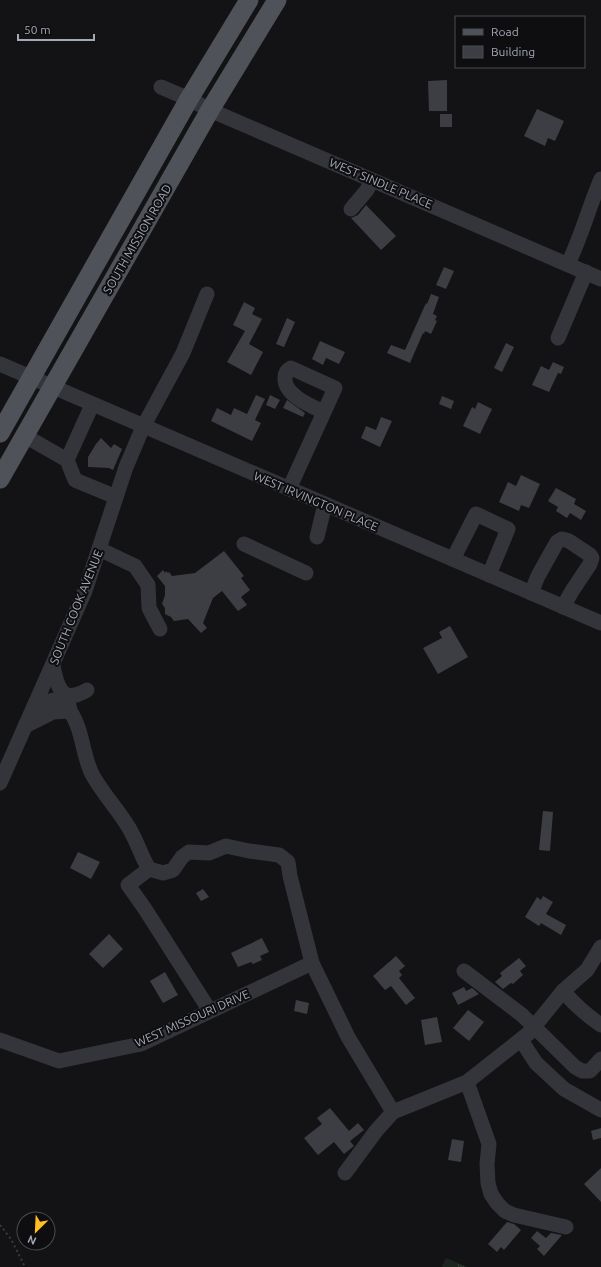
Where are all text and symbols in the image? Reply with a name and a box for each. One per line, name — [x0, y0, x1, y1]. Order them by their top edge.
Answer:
scale bar — [18, 16, 94, 42]
legend — [455, 16, 585, 68]
text: 50 m — [24, 23, 51, 36]
text: Road — [491, 25, 519, 38]
text: Building — [491, 45, 535, 58]
street label: WEST SINDLE PLACE — [327, 155, 435, 211]
street label: SOUTH MISSION ROAD — [100, 182, 174, 296]
street label: WEST IRVINGTON PLACE — [252, 469, 380, 533]
street label: SOUTH COOK AVENUE — [47, 548, 105, 666]
street label: WEST MISSOURI DRIVE — [133, 987, 251, 1049]
north arrow — [16, 1211, 56, 1251]
text: N — [26, 1233, 38, 1247]

